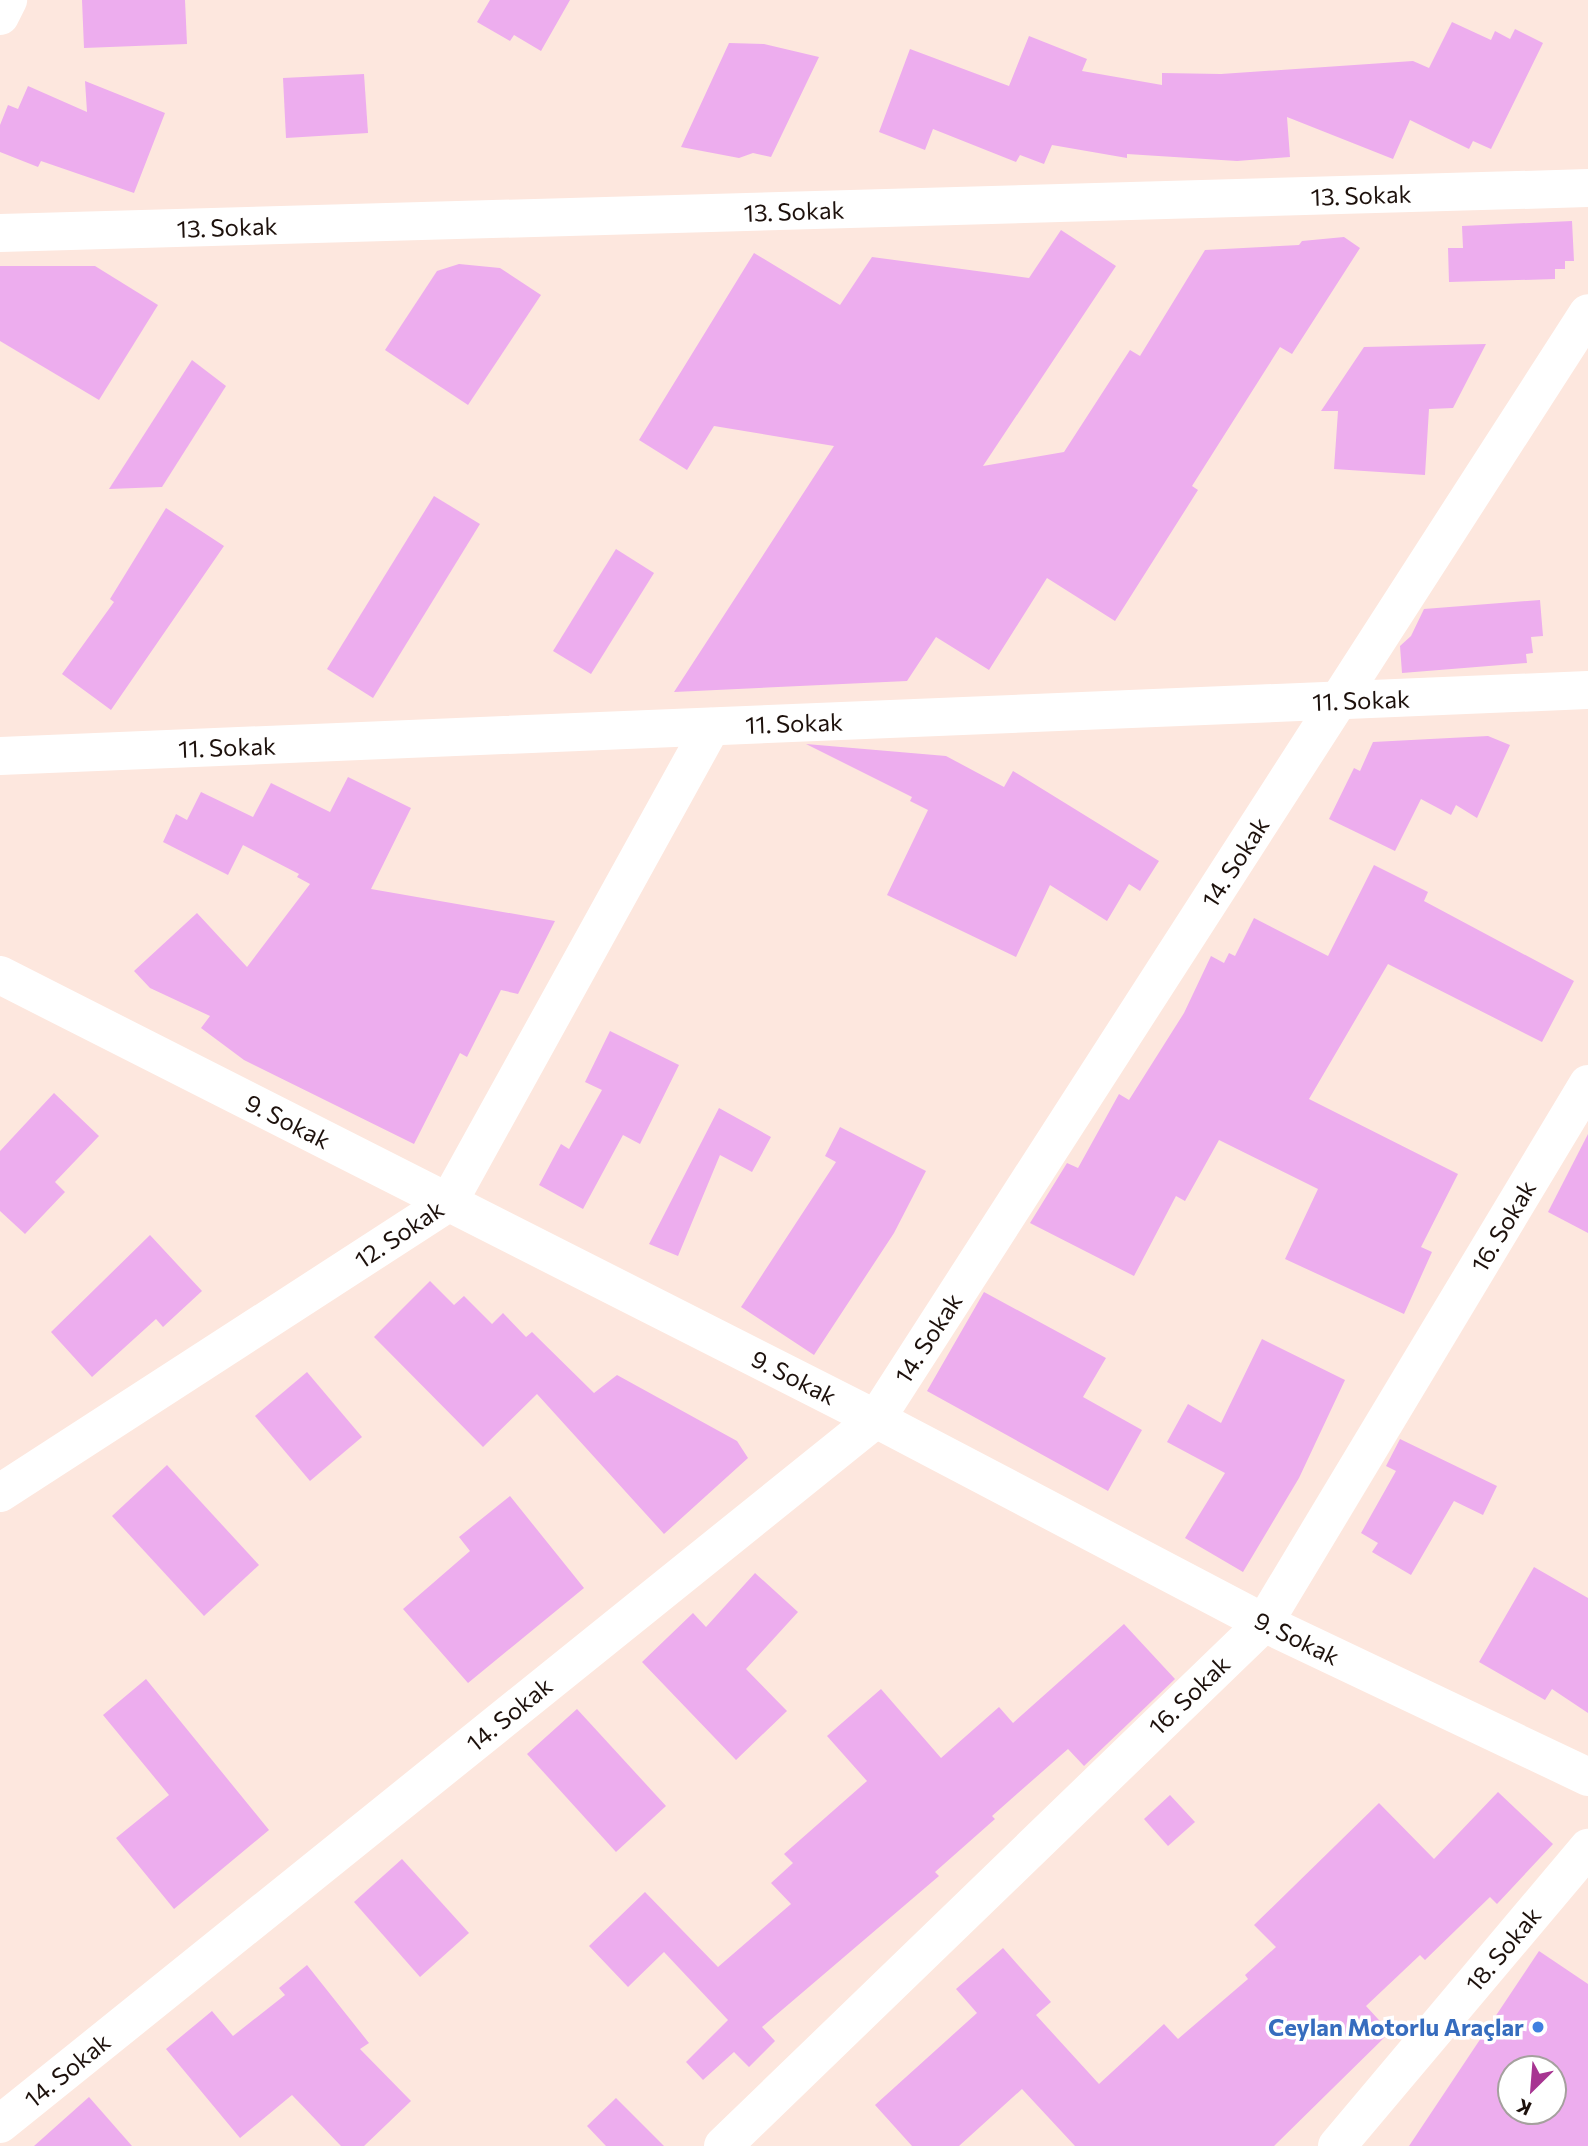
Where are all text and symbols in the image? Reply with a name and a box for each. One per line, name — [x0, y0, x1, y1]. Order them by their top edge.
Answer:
street label: 13. Sokak — [1310, 179, 1412, 211]
street label: 13. Sokak — [743, 195, 845, 227]
street label: 13. Sokak — [176, 211, 278, 243]
street label: 11. Sokak — [1312, 684, 1410, 716]
street label: 11. Sokak — [745, 707, 843, 739]
street label: 11. Sokak — [178, 731, 276, 763]
street label: 14. Sokak — [1195, 811, 1275, 913]
street label: 9. Sokak — [241, 1087, 335, 1155]
street label: 16. Sokak — [1464, 1175, 1542, 1277]
street label: 12. Sokak — [349, 1194, 449, 1274]
street label: 14. Sokak — [888, 1287, 968, 1389]
street label: 9. Sokak — [747, 1343, 841, 1411]
street label: 9. Sokak — [1250, 1605, 1344, 1671]
street label: 16. Sokak — [1142, 1649, 1236, 1741]
street label: 14. Sokak — [460, 1671, 558, 1757]
street label: 18. Sokak — [1459, 1901, 1547, 1997]
place label: Ceylan Motorlu Araçlar — [1268, 2013, 1524, 2041]
marker: Ceylan Motorlu Araçlar — [1530, 2019, 1546, 2035]
street label: 14. Sokak — [18, 2027, 116, 2113]
north arrow — [1497, 2055, 1567, 2125]
text: K — [1513, 2094, 1535, 2121]

